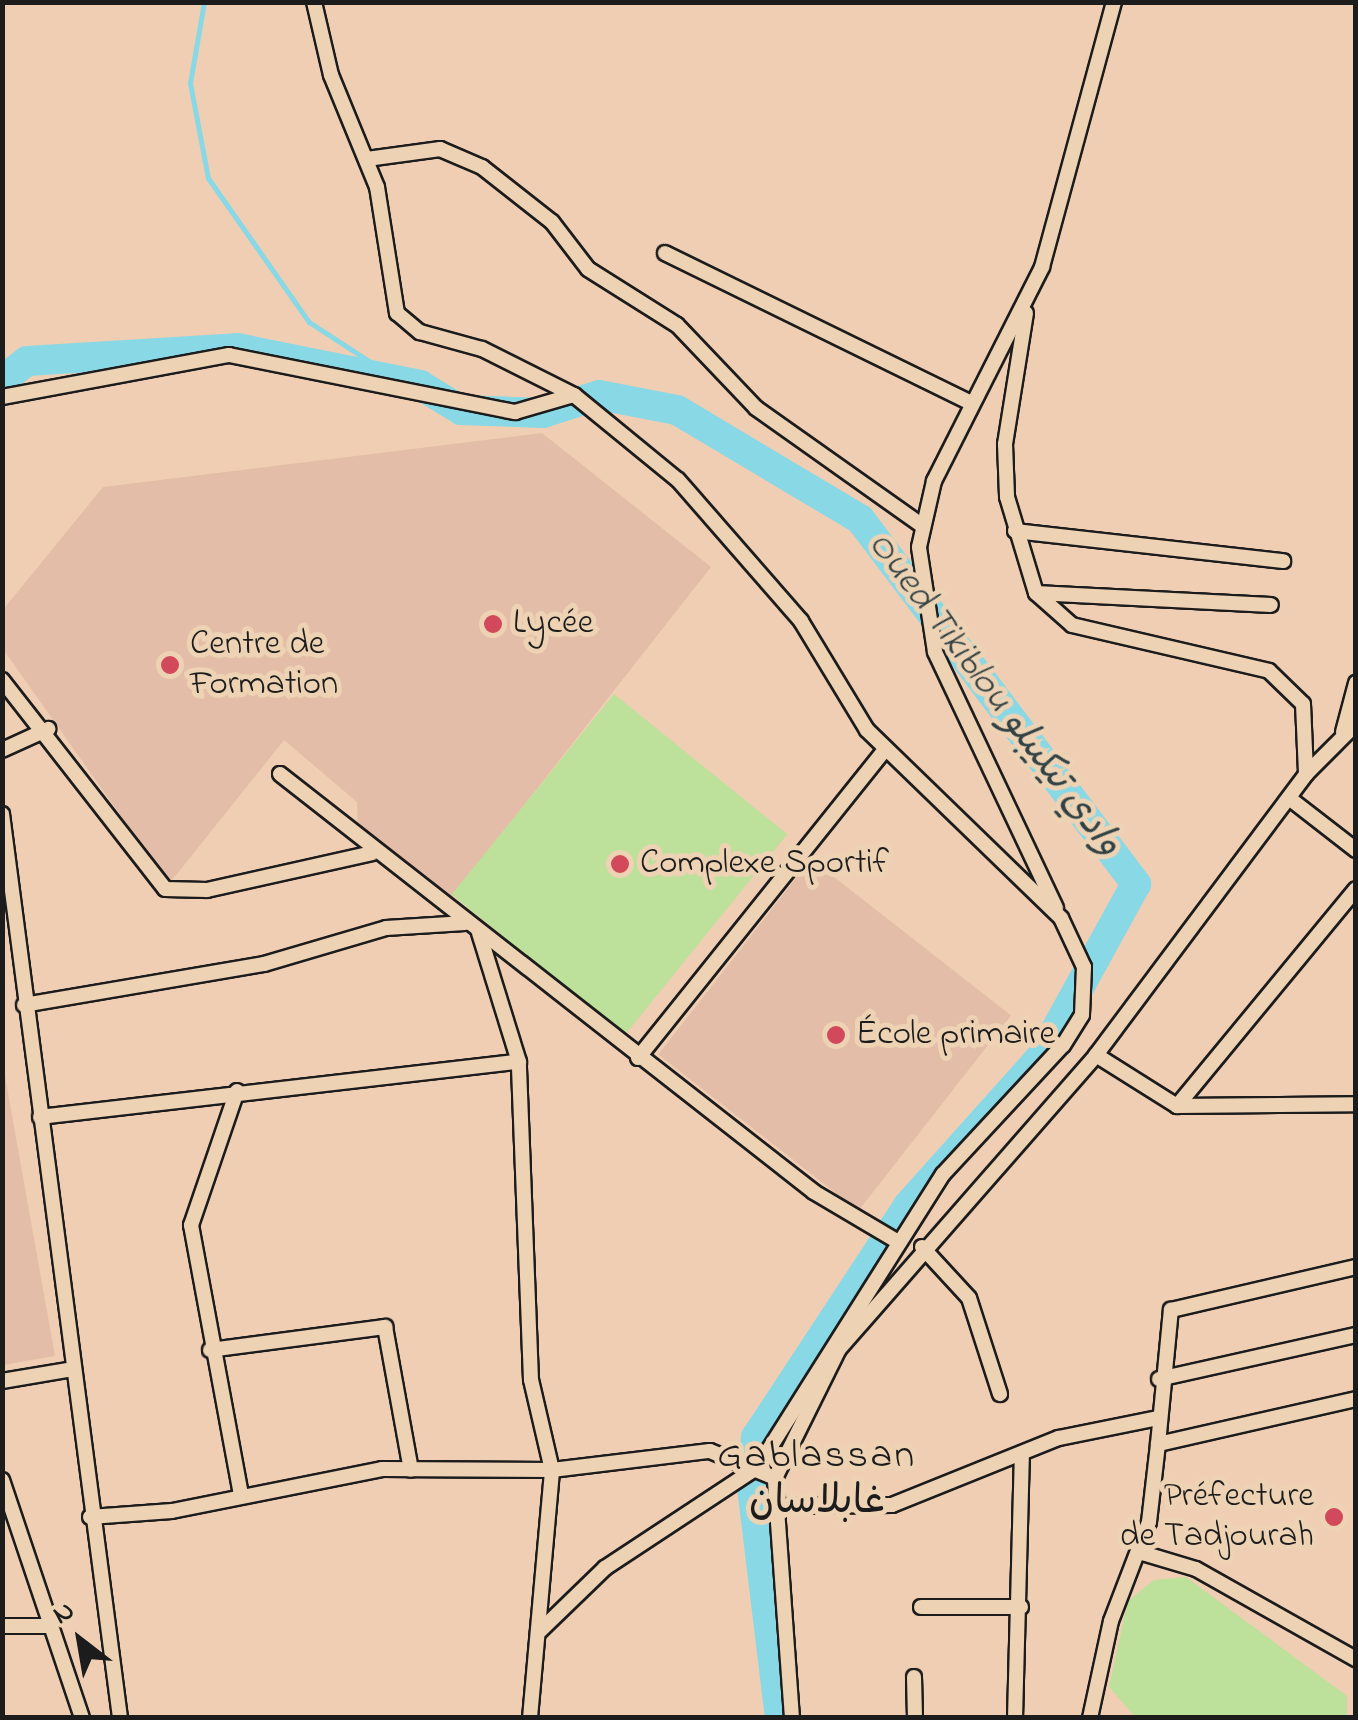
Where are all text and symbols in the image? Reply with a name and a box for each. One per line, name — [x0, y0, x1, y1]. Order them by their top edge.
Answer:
water label: Oued Tikiblou وادي تيكيبلو — [856, 524, 1130, 866]
place label: Lycée — [513, 603, 593, 645]
marker: Lycée — [482, 613, 504, 635]
place label: Centre de Formation — [190, 624, 338, 706]
marker: Centre de Formation — [159, 654, 181, 676]
place label: Complexe Sportif — [640, 843, 889, 885]
marker: Complexe Sportif — [609, 853, 631, 875]
place label: École primaire — [856, 1014, 1055, 1056]
marker: École primaire — [825, 1024, 847, 1046]
district label: Gablassan غابلاسان — [717, 1433, 917, 1527]
place label: Préfecture de Tadjourah — [1120, 1476, 1314, 1558]
marker: Préfecture de Tadjourah — [1323, 1506, 1345, 1528]
north arrow — [30, 1590, 130, 1690]
text: N — [46, 1591, 83, 1636]

